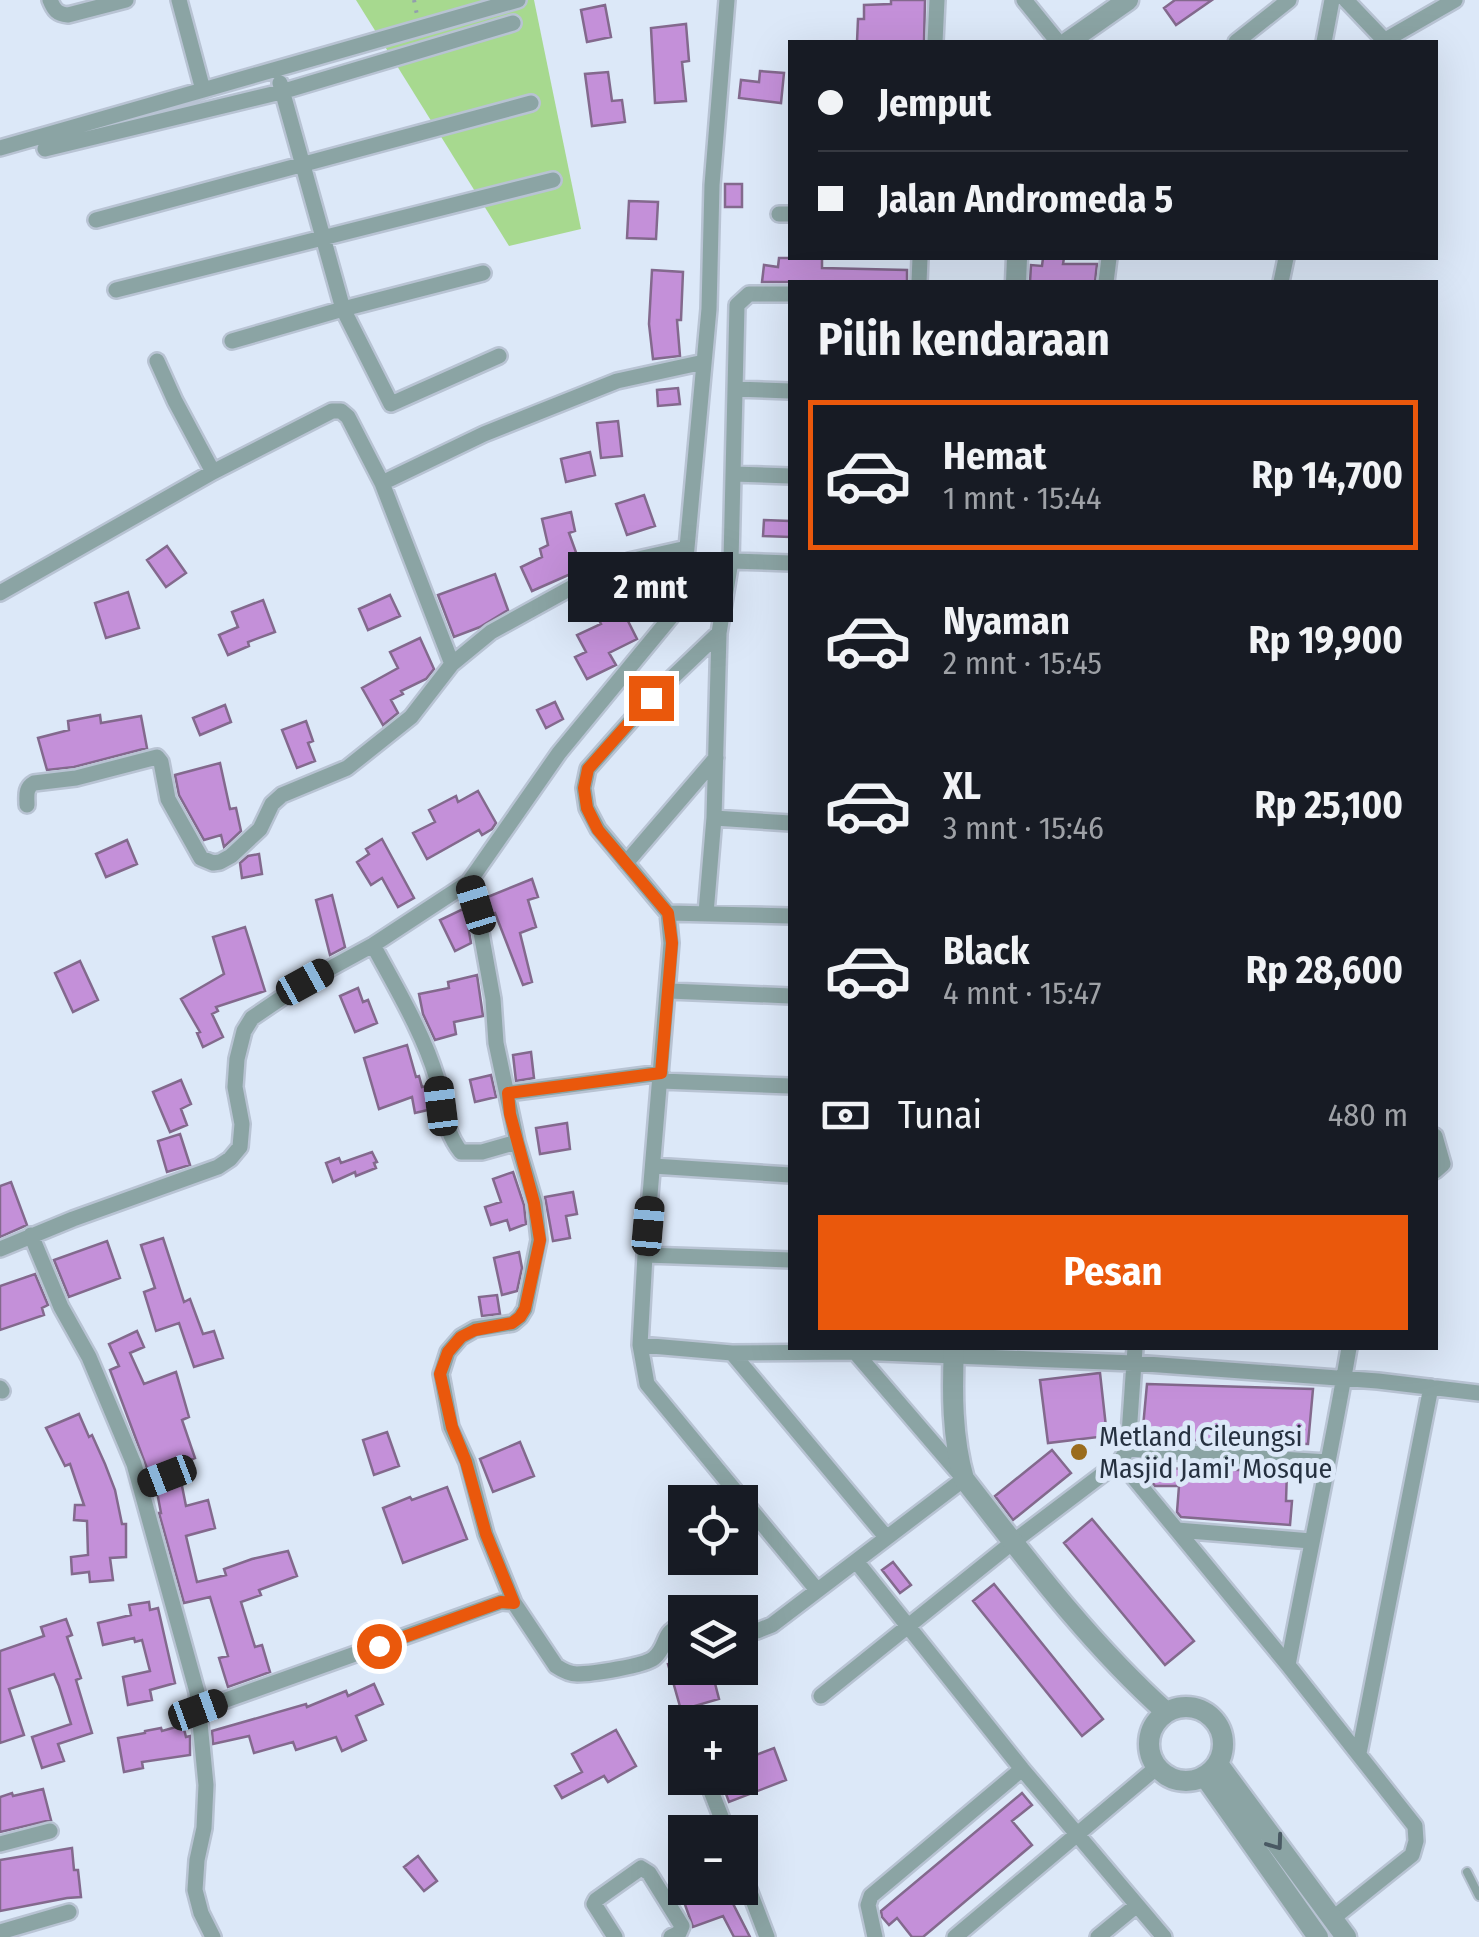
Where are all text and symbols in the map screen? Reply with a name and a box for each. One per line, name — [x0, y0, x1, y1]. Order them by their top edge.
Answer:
text: Jemput — [878, 80, 991, 126]
text: Jalan Andromeda 5 — [878, 176, 1173, 222]
text: Pilih kendaraan — [818, 313, 1110, 367]
icon: car — [823, 430, 913, 520]
text: Hemat — [943, 433, 1046, 479]
text: Rp 14,700 — [1252, 452, 1403, 498]
text: 1 mnt · 15:44 — [943, 479, 1102, 517]
callout: 2 mnt — [568, 553, 734, 623]
text: 2 mnt — [614, 568, 687, 606]
icon: car — [823, 595, 913, 685]
text: Nyaman — [943, 598, 1070, 644]
text: Rp 19,900 — [1248, 617, 1403, 663]
text: 2 mnt · 15:45 — [943, 644, 1102, 682]
route end — [629, 676, 674, 721]
icon: car — [823, 760, 913, 850]
text: XL — [943, 763, 981, 809]
text: Rp 25,100 — [1254, 782, 1403, 828]
text: 3 mnt · 15:46 — [943, 809, 1104, 847]
car — [453, 872, 499, 938]
icon: car — [823, 925, 913, 1015]
text: Black — [943, 928, 1029, 974]
text: Rp 28,600 — [1246, 947, 1403, 993]
car — [271, 954, 339, 1010]
text: 4 mnt · 15:47 — [943, 974, 1101, 1012]
car — [422, 1074, 460, 1138]
icon: cash — [818, 1088, 873, 1143]
text: Tunai — [898, 1092, 982, 1138]
text: 480 m — [1328, 1096, 1408, 1134]
car — [630, 1195, 666, 1257]
button: Pesan — [818, 1215, 1408, 1330]
place label: Metland Cileungsi Masjid Jami' Mosque — [1099, 1420, 1332, 1485]
marker: Metland Cileungsi Masjid Jami' Mosque — [1068, 1441, 1090, 1463]
car — [134, 1451, 200, 1501]
map controls — [668, 1485, 758, 1905]
button: locate — [668, 1485, 758, 1575]
button: layers — [668, 1595, 758, 1685]
route start — [357, 1624, 402, 1669]
car — [165, 1686, 231, 1734]
button: + — [668, 1705, 758, 1795]
button: − — [668, 1815, 758, 1905]
one-way arrow — [1264, 1832, 1282, 1850]

